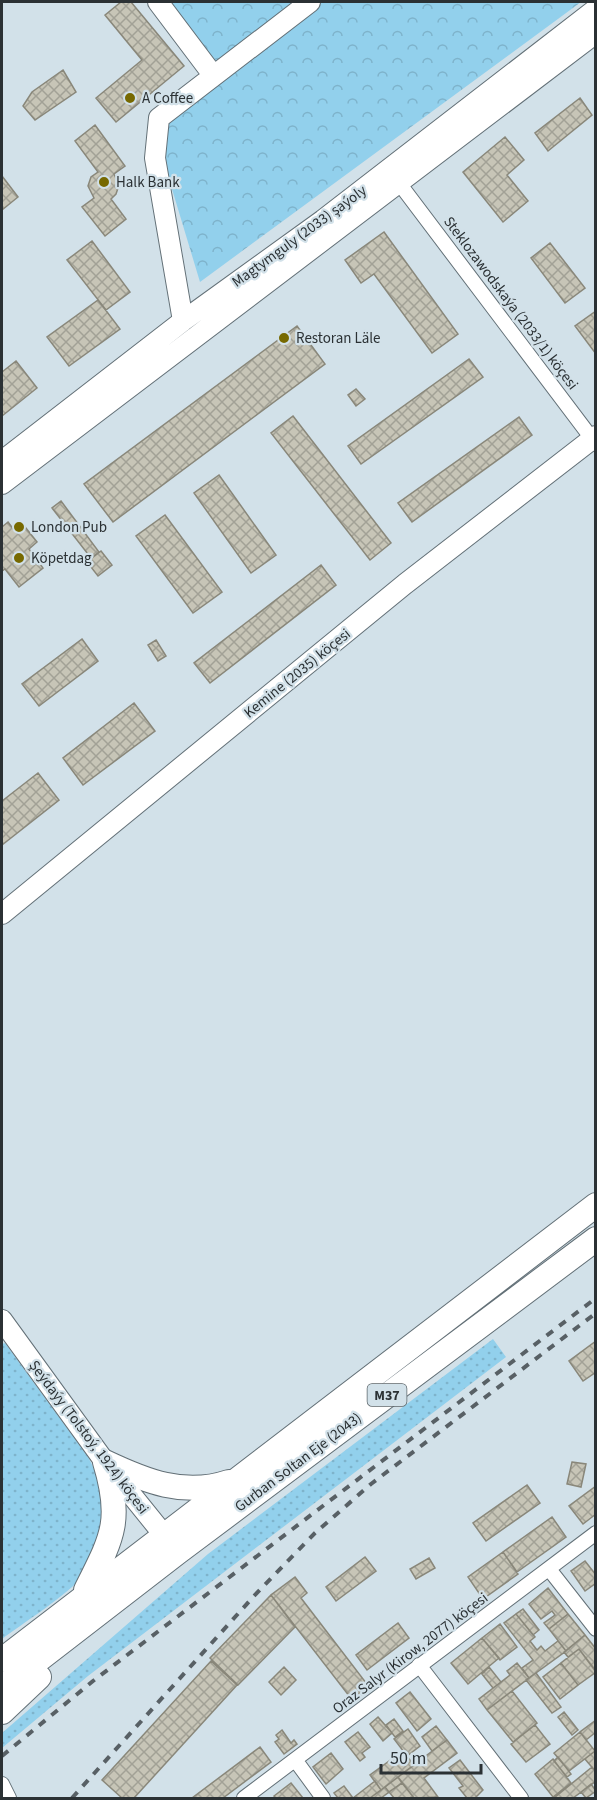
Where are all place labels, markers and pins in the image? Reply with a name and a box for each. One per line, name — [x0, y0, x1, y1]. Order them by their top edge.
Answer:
place label: A Coffee — [142, 88, 193, 109]
marker: A Coffee — [123, 91, 137, 105]
place label: Halk Bank — [116, 172, 180, 193]
marker: Halk Bank — [97, 175, 111, 189]
place label: Restoran Läle — [296, 328, 381, 349]
marker: Restoran Läle — [277, 331, 291, 345]
place label: London Pub — [31, 517, 107, 538]
marker: London Pub — [12, 520, 26, 534]
place label: Köpetdag — [31, 548, 92, 569]
marker: Köpetdag — [12, 551, 26, 565]

